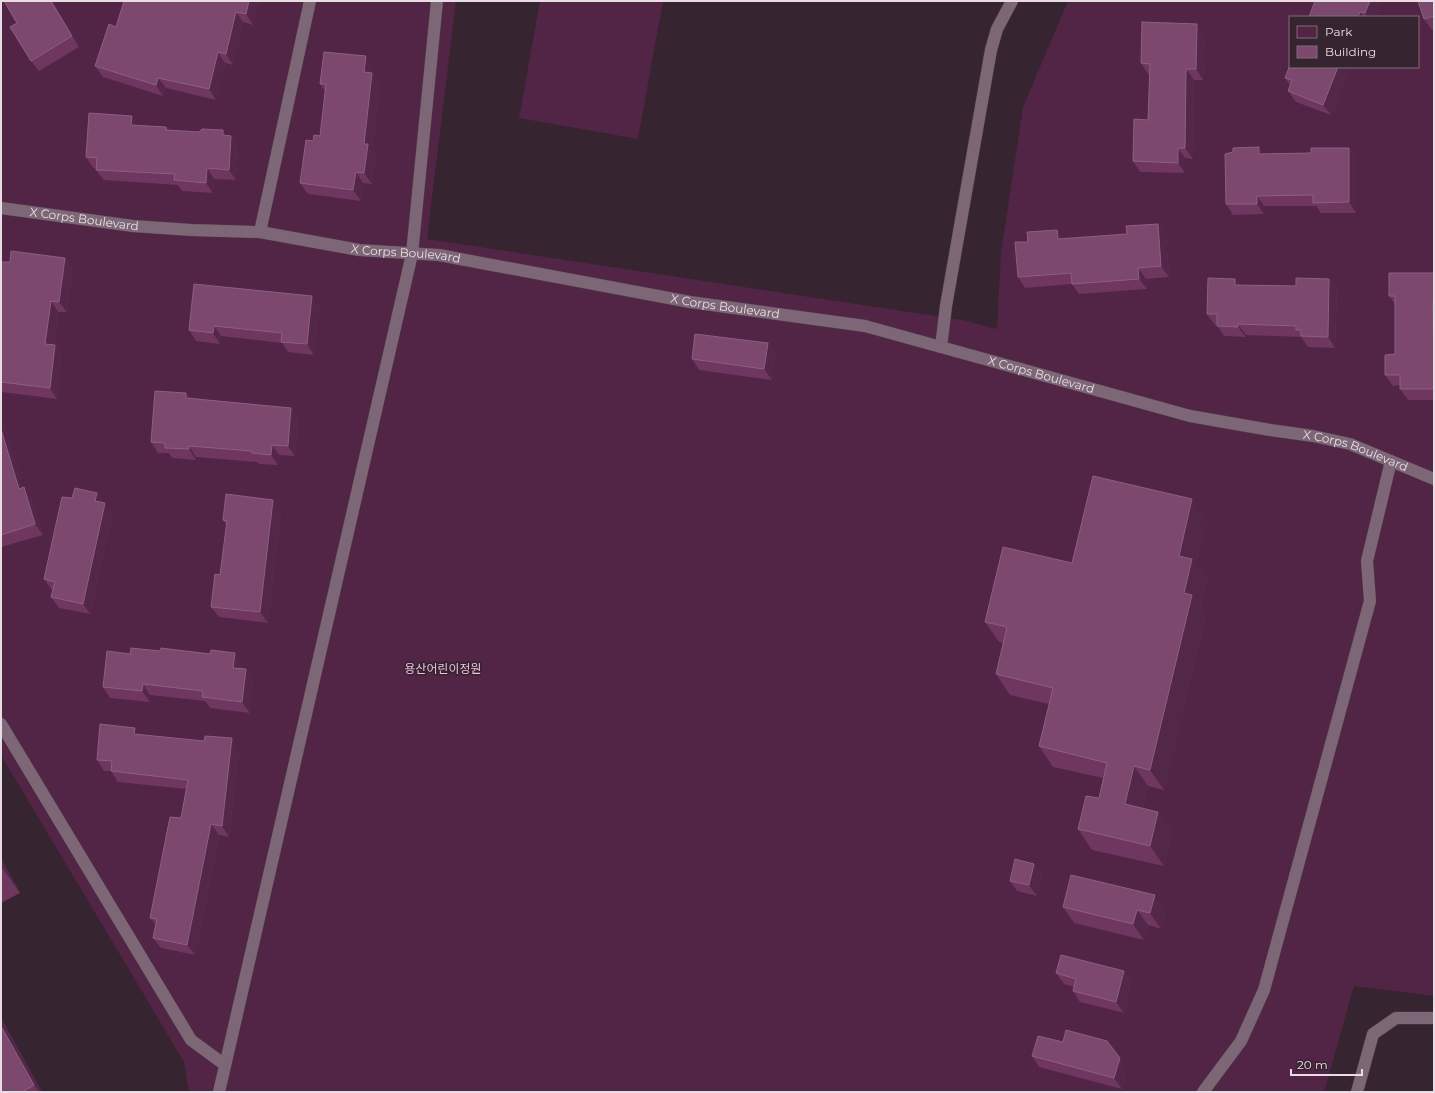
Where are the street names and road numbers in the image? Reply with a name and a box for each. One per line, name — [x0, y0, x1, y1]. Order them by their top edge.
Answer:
street label: X Corps Boulevard — [29, 204, 139, 233]
street label: X Corps Boulevard — [350, 241, 462, 266]
street label: X Corps Boulevard — [670, 291, 781, 321]
street label: X Corps Boulevard — [986, 352, 1096, 396]
street label: X Corps Boulevard — [1302, 427, 1410, 474]

